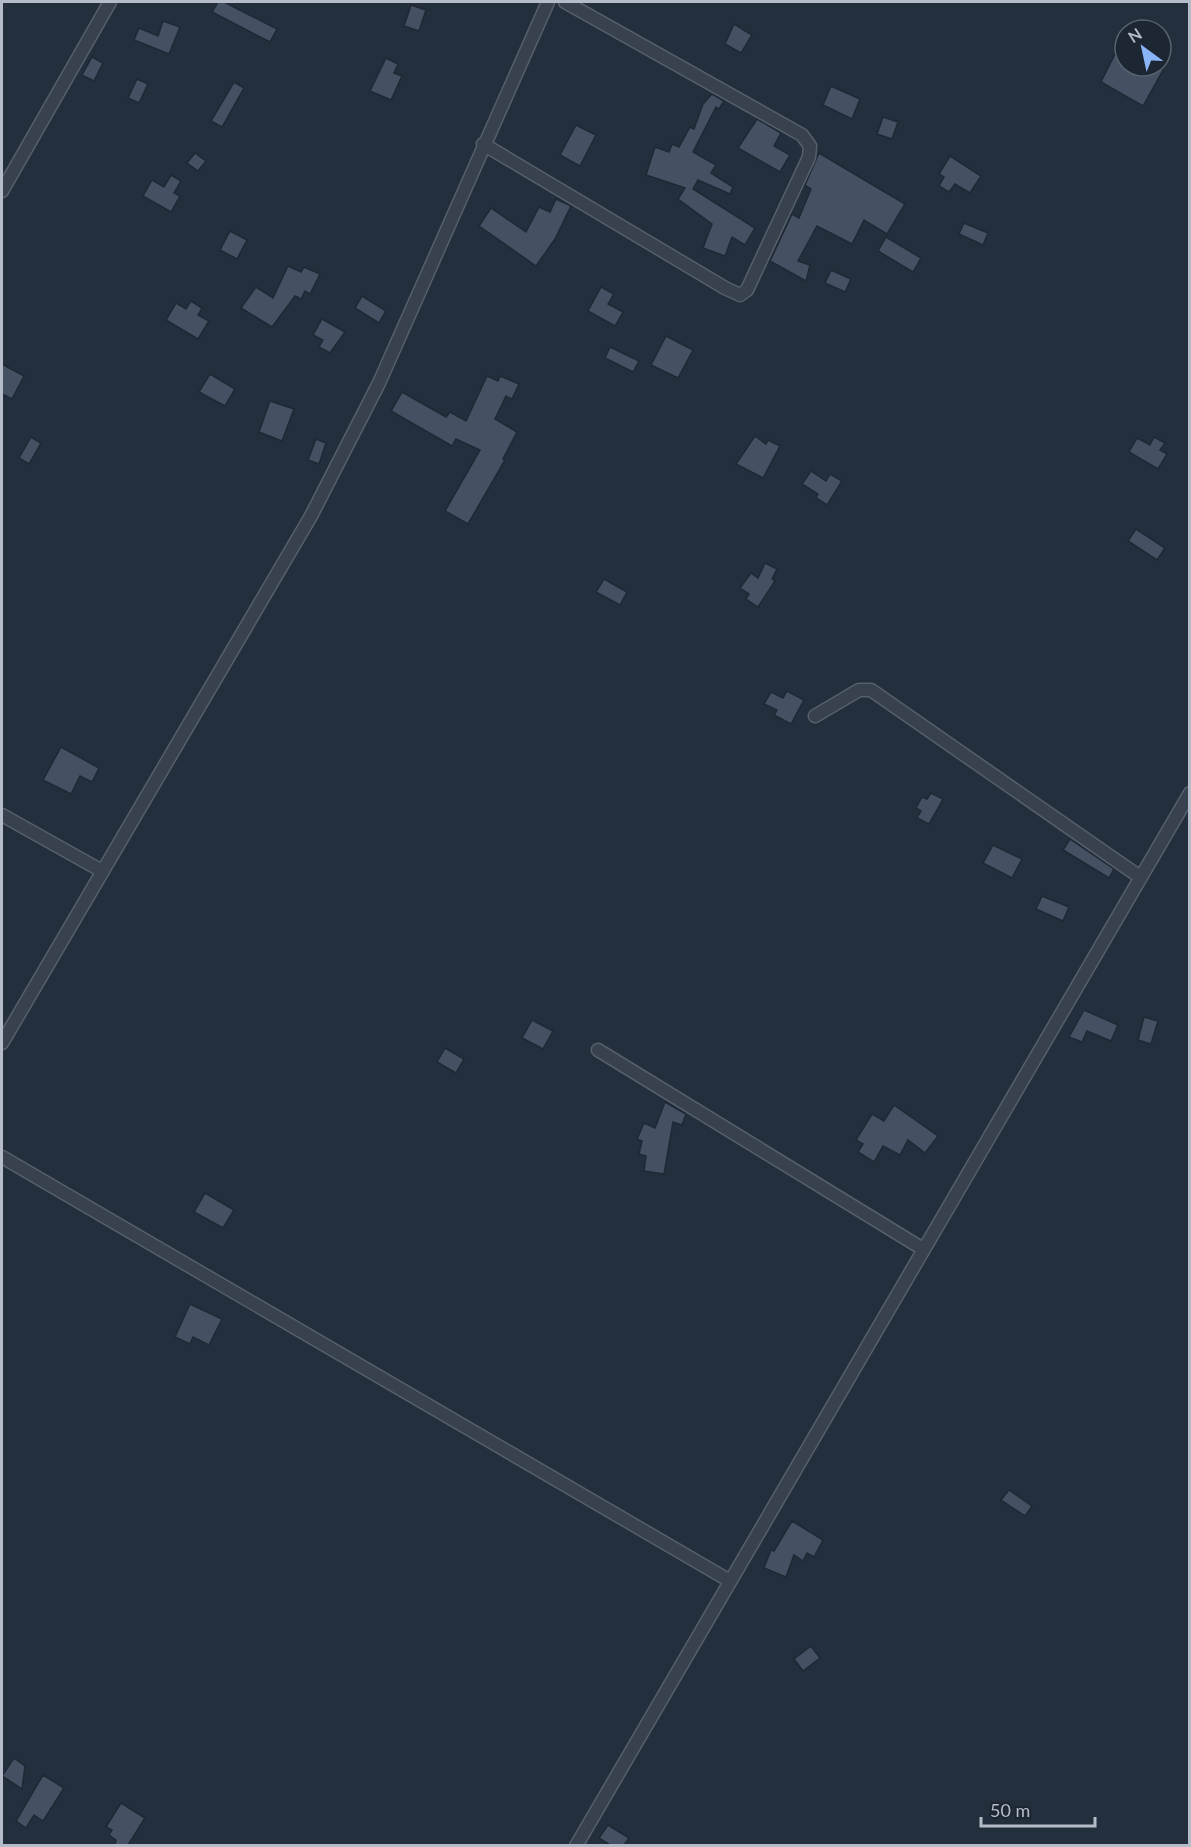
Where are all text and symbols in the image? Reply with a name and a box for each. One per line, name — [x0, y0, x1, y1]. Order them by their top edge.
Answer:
north arrow — [1113, 18, 1173, 78]
text: N — [1124, 24, 1145, 46]
scale bar — [981, 1790, 1095, 1828]
text: 50 m — [990, 1799, 1030, 1821]

